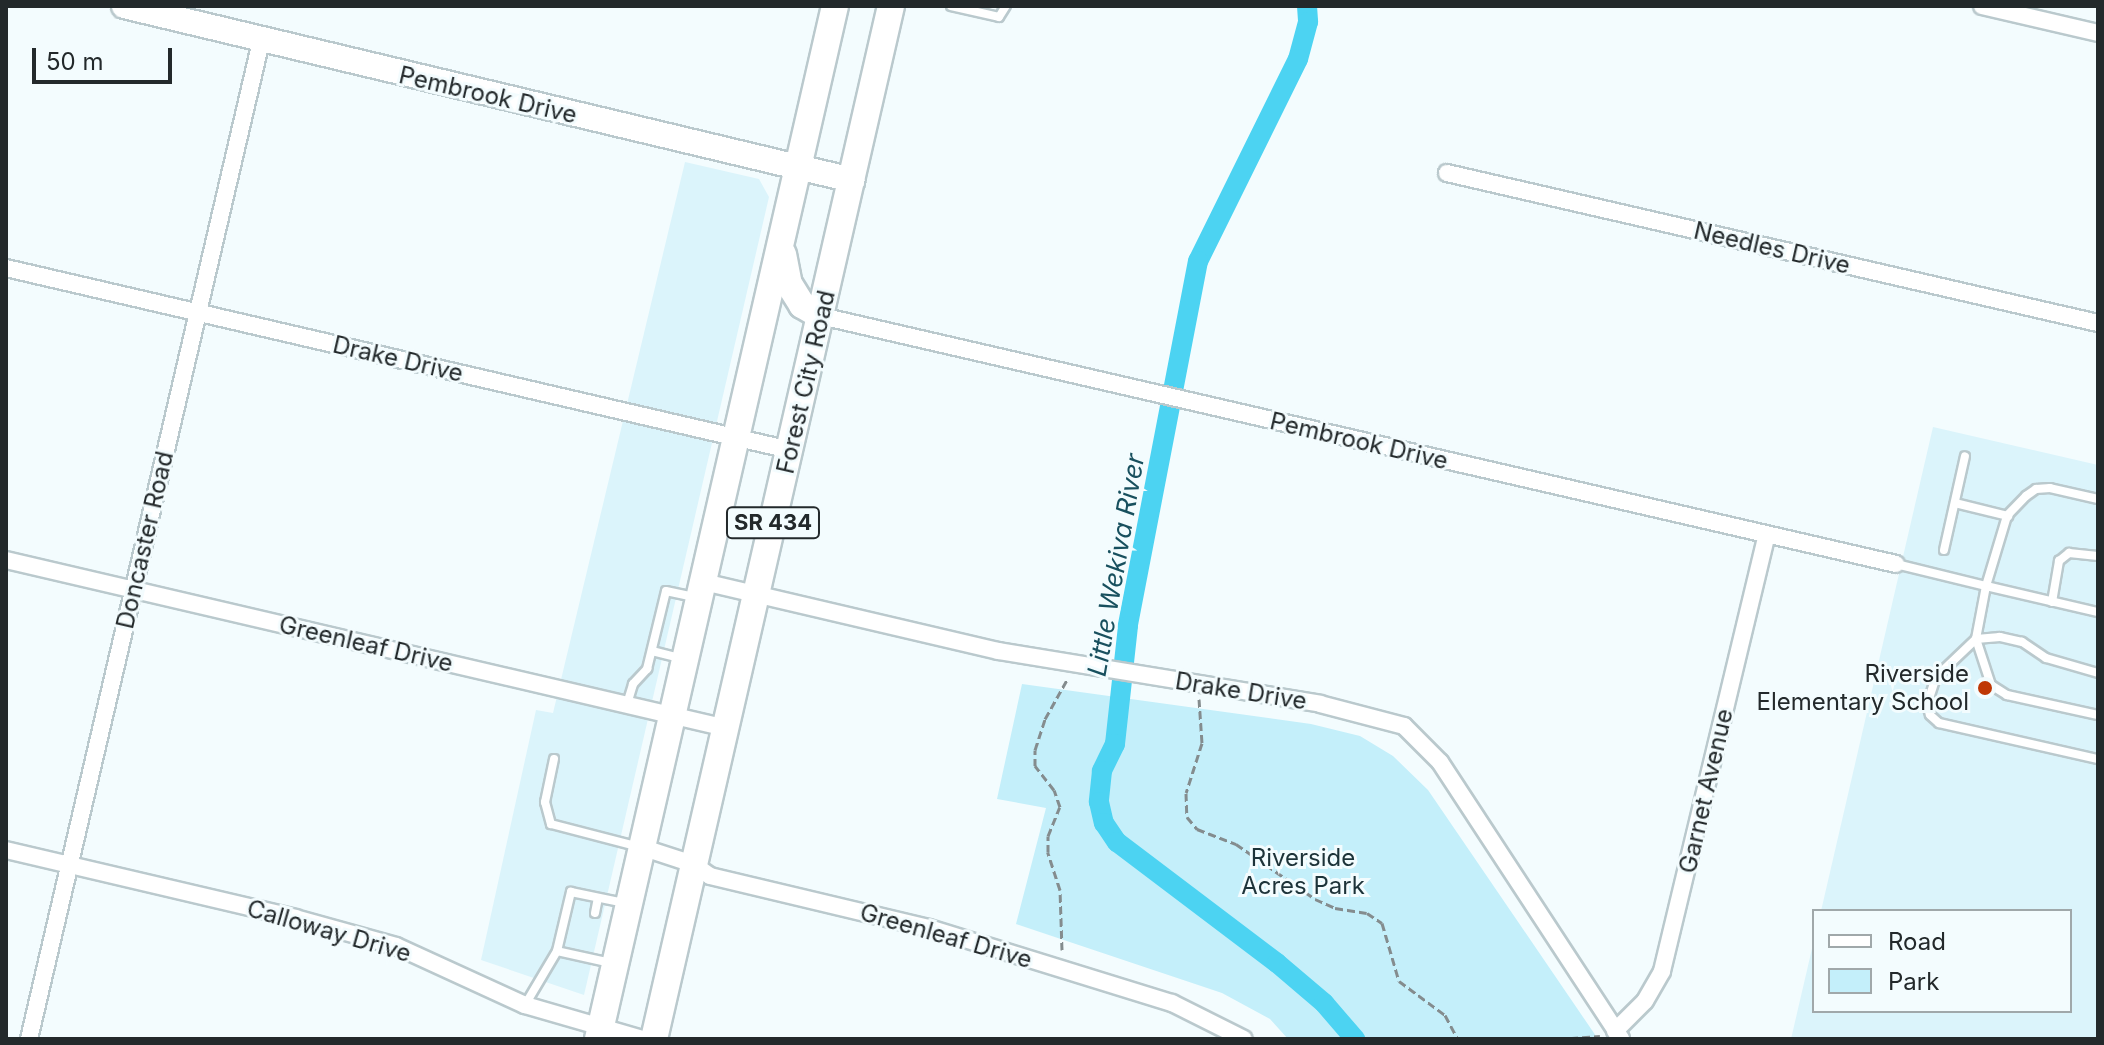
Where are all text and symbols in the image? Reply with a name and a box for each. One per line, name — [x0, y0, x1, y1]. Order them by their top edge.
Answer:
scale bar — [36, 32, 176, 82]
text: 50 m — [46, 47, 104, 76]
street label: Pembrook Drive — [396, 61, 580, 129]
street label: Needles Drive — [1691, 216, 1853, 280]
street label: Forest City Road — [771, 288, 841, 476]
street label: Drake Drive — [330, 330, 466, 388]
street label: Pembrook Drive — [1267, 407, 1451, 475]
street label: Doncaster Road — [111, 448, 179, 632]
water label: Little Wekiva River — [1081, 451, 1151, 679]
road number: SR 434 — [725, 505, 821, 541]
street label: Greenleaf Drive — [276, 610, 456, 678]
place label: Riverside Elementary School — [1757, 660, 1969, 716]
street label: Drake Drive — [1173, 666, 1309, 716]
marker: Riverside Elementary School — [1976, 679, 1994, 697]
street label: Garnet Avenue — [1673, 706, 1739, 876]
park label: Riverside Acres Park — [1241, 844, 1365, 900]
street label: Calloway Drive — [244, 894, 414, 968]
street label: Greenleaf Drive — [857, 898, 1035, 974]
legend — [1812, 909, 2072, 1013]
text: Road — [1888, 927, 1946, 956]
text: Park — [1888, 967, 1939, 996]

